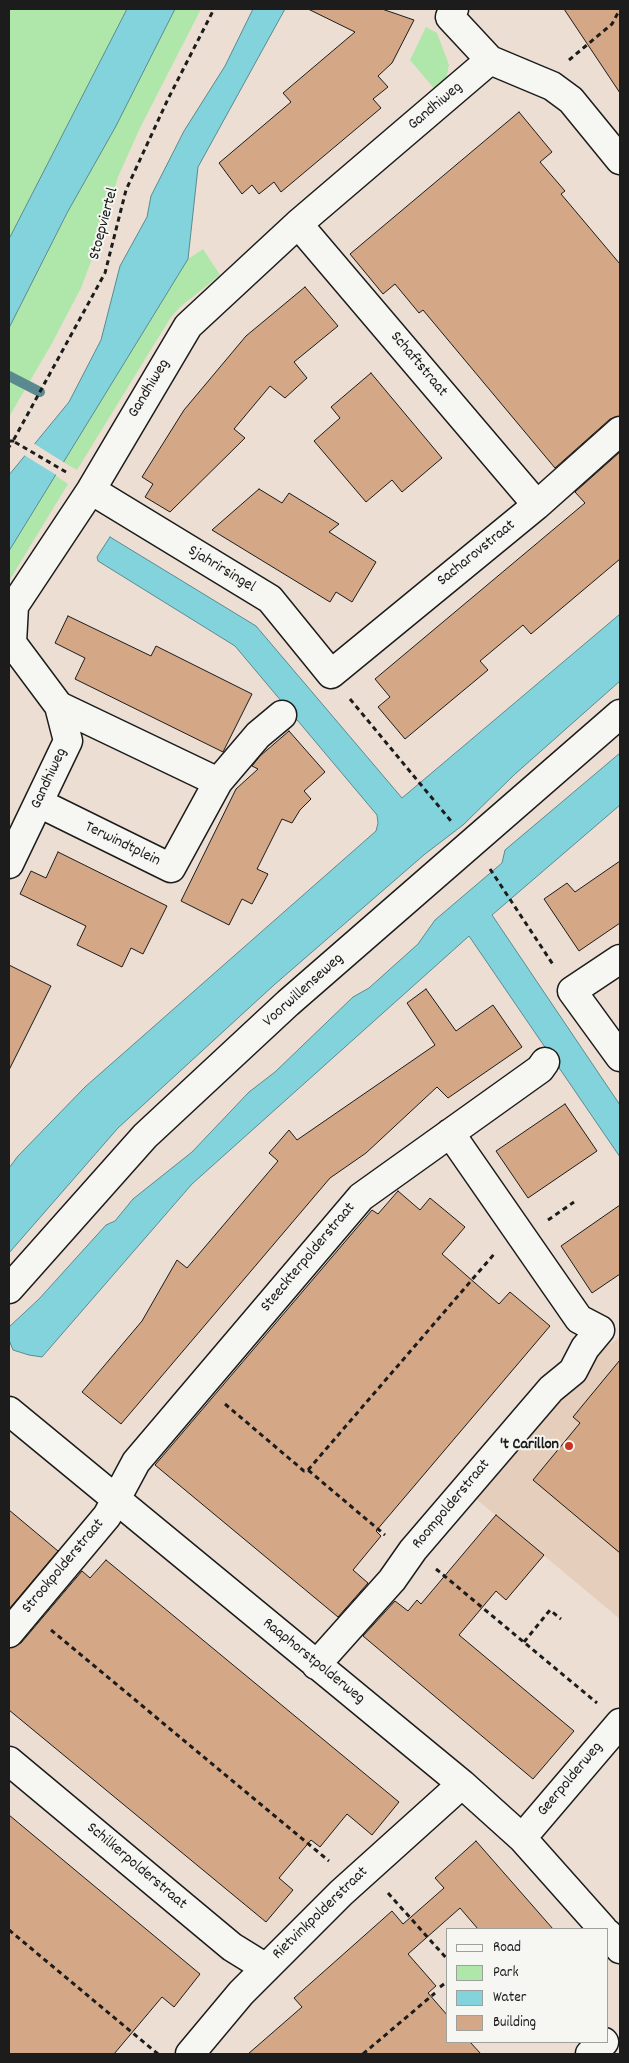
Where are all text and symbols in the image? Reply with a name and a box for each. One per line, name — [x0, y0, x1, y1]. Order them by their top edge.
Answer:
street label: Gandhiweg — [405, 79, 467, 135]
street label: Stoepviertel — [86, 186, 124, 262]
street label: Schaftstraat — [385, 328, 451, 402]
street label: Gandhiweg — [125, 356, 175, 422]
street label: Sacharovstraat — [434, 517, 520, 591]
street label: Sjahrirsingel — [184, 542, 258, 598]
street label: Gandhiweg — [28, 745, 72, 813]
street label: Terwindtplein — [81, 818, 163, 872]
street label: Voorwillenseweg — [260, 950, 348, 1032]
street label: Steeckterpolderstraat — [258, 1199, 360, 1317]
place label: 't Carillon — [500, 1436, 559, 1456]
marker: 't Carillon — [563, 1440, 575, 1452]
street label: Roompolderstraat — [409, 1456, 495, 1554]
street label: Strookpolderstraat — [19, 1516, 109, 1618]
street label: Raaphorstpolderweg — [258, 1615, 368, 1709]
street label: Geerpolderweg — [534, 1739, 608, 1821]
street label: Schilkerpolderstraat — [82, 1819, 190, 1915]
street label: Rietvinkpolderstraat — [269, 1864, 373, 1964]
legend — [446, 1928, 609, 2043]
text: Road — [493, 1937, 521, 1959]
text: Park — [493, 1962, 519, 1984]
text: Water — [493, 1987, 526, 2009]
text: Building — [493, 2012, 536, 2034]

